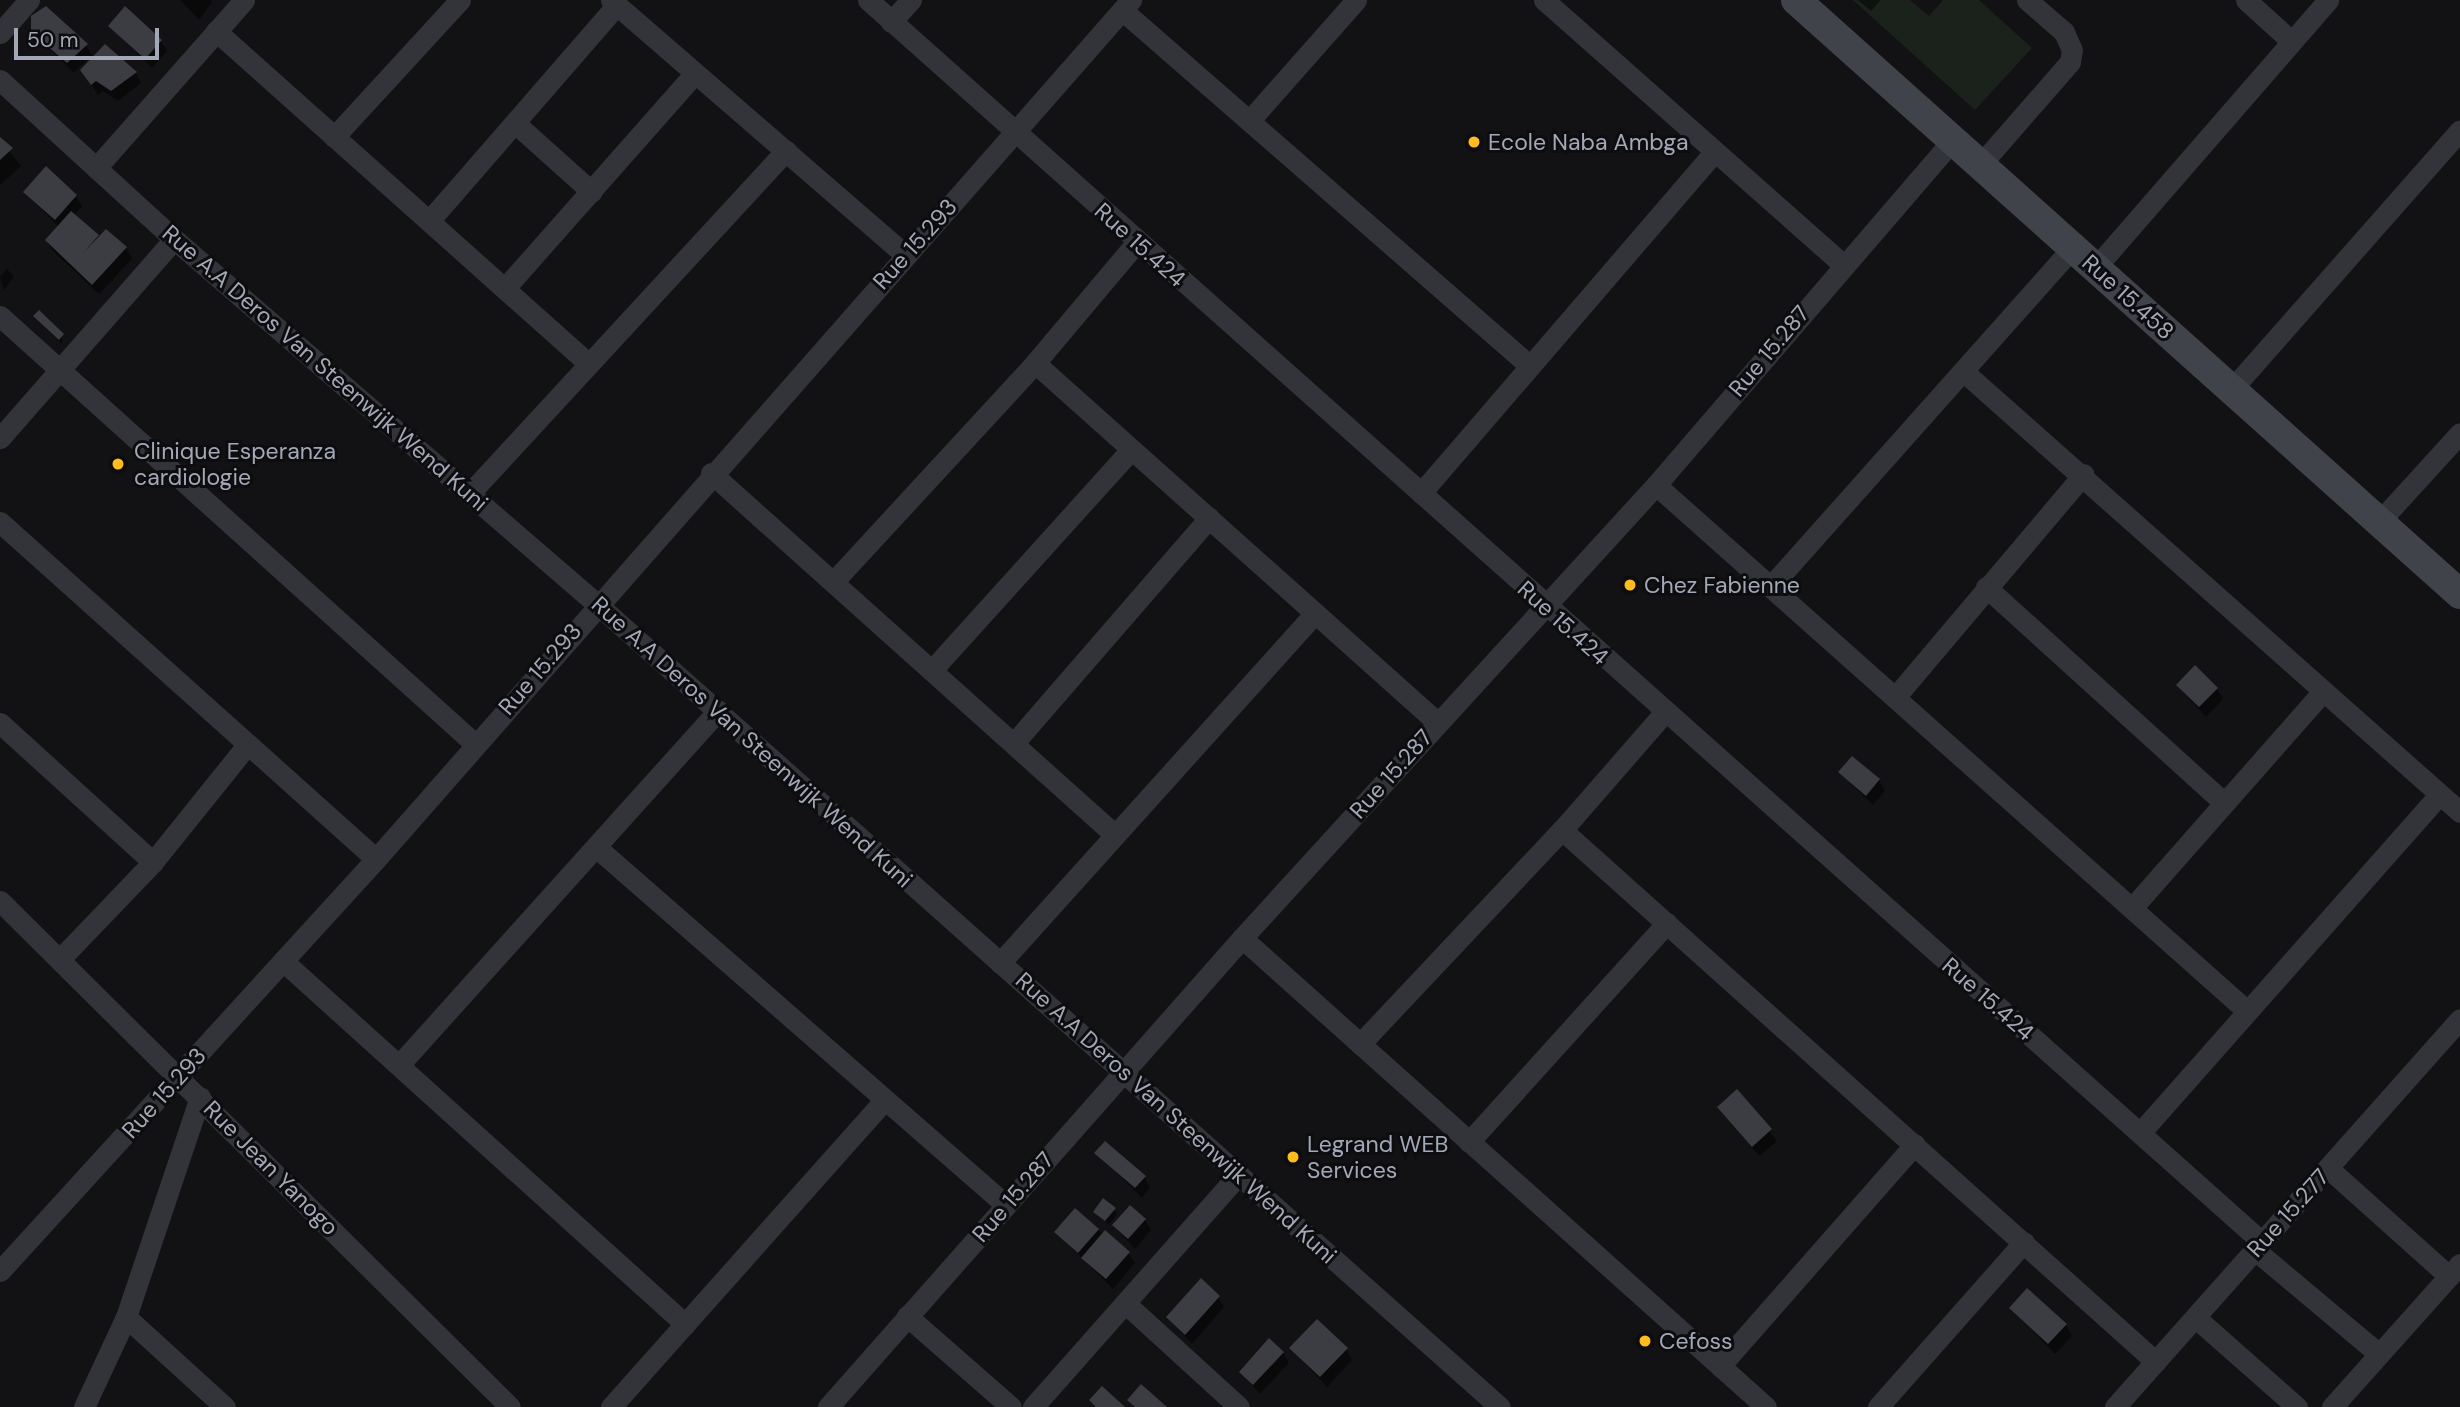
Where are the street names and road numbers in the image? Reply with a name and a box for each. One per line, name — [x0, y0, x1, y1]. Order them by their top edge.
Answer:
street label: Rue 15.293 — [867, 193, 963, 295]
street label: Rue 15.424 — [1089, 197, 1191, 293]
street label: Rue A.A Deros Van Steenwijk Wend Kuni — [157, 219, 493, 517]
street label: Rue 15.458 — [2076, 249, 2180, 345]
street label: Rue 15.287 — [1723, 300, 1815, 402]
street label: Rue 15.424 — [1512, 575, 1614, 671]
street label: Rue A.A Deros Van Steenwijk Wend Kuni — [586, 591, 918, 893]
street label: Rue 15.293 — [493, 618, 587, 720]
street label: Rue 15.287 — [1344, 724, 1438, 824]
street label: Rue 15.424 — [1936, 952, 2040, 1046]
street label: Rue A.A Deros Van Steenwijk Wend Kuni — [1010, 967, 1342, 1269]
street label: Rue 15.293 — [116, 1042, 212, 1144]
street label: Rue Jean Yanogo — [198, 1095, 344, 1241]
street label: Rue 15.287 — [966, 1146, 1060, 1248]
street label: Rue 15.277 — [2241, 1163, 2335, 1263]

